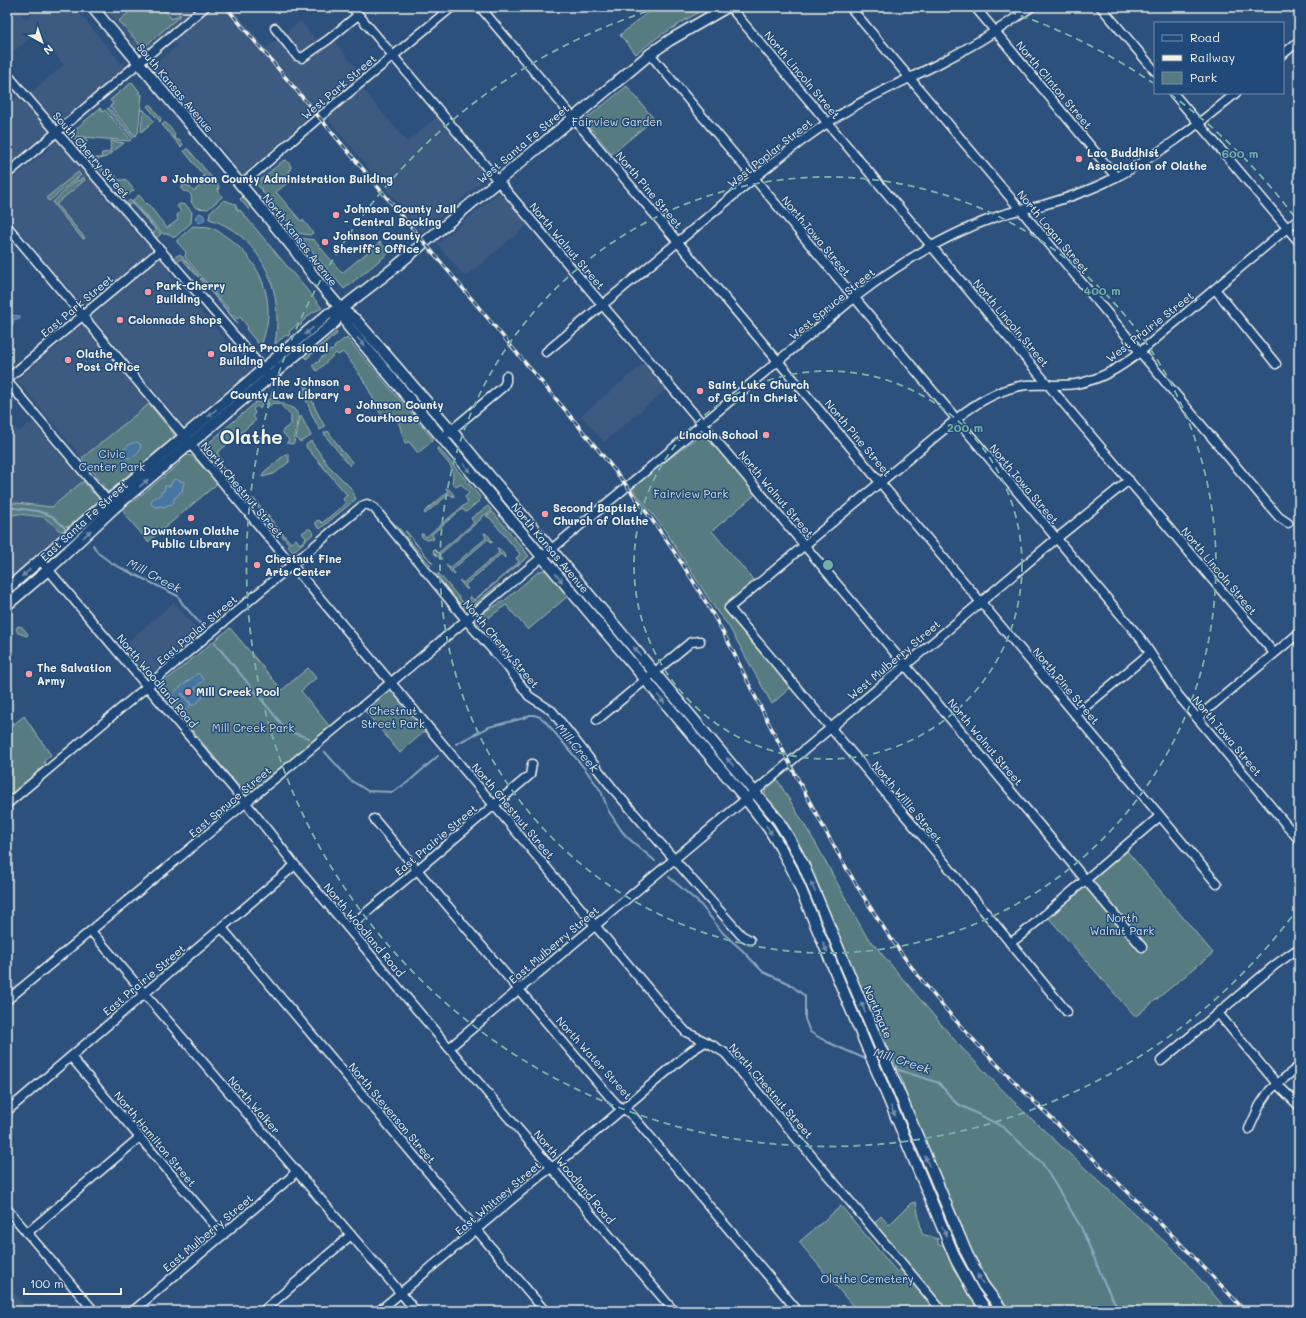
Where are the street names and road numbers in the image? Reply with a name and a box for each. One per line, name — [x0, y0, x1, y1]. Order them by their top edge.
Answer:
street label: North Lincoln Street — [761, 28, 844, 122]
street label: North Clinton Street — [1013, 37, 1096, 132]
street label: South Kansas Avenue — [134, 40, 217, 136]
street label: West Park Street — [298, 51, 379, 122]
street label: West Santa Fe Street — [473, 100, 572, 187]
street label: South Cherry Street — [50, 108, 133, 201]
street label: West Poplar Street — [724, 115, 815, 190]
street label: North Pine Street — [613, 148, 686, 231]
street label: North Logan Street — [1014, 187, 1093, 277]
street label: North Kansas Avenue — [260, 190, 341, 289]
street label: North Iowa Street — [778, 193, 854, 279]
street label: North Walnut Street — [526, 199, 608, 293]
street label: West Spruce Street — [786, 264, 878, 343]
street label: East Park Street — [37, 271, 116, 340]
street label: North Lincoln Street — [970, 276, 1053, 370]
street label: West Prairie Street — [1103, 288, 1197, 365]
street label: North Pine Street — [822, 396, 895, 479]
street label: North Chestnut Street — [198, 438, 287, 541]
street label: North Iowa Street — [986, 441, 1062, 527]
street label: North Walnut Street — [735, 447, 817, 541]
street label: East Santa Fe Street — [37, 477, 131, 564]
street label: North Kansas Avenue — [508, 499, 593, 596]
street label: North Lincoln Street — [1178, 524, 1261, 618]
street label: East Poplar Street — [153, 591, 240, 668]
street label: North Cherry Street — [460, 596, 543, 691]
street label: West Mulberry Street — [844, 616, 943, 703]
street label: North Woodland Road — [114, 631, 201, 731]
street label: North Pine Street — [1030, 644, 1103, 727]
street label: North Iowa Street — [1189, 693, 1265, 779]
street label: North Walnut Street — [944, 695, 1026, 789]
street label: North Willie Street — [869, 758, 946, 846]
street label: North Chestnut Street — [469, 759, 558, 862]
street label: East Spruce Street — [185, 763, 274, 841]
street label: East Prairie Street — [391, 800, 480, 879]
street label: North Woodland Road — [321, 880, 408, 980]
street label: East Mulberry Street — [505, 902, 602, 987]
street label: East Prairie Street — [99, 940, 188, 1019]
street label: Northgate — [861, 983, 896, 1041]
street label: North Water Street — [553, 1013, 636, 1103]
street label: North Chestnut Street — [726, 1040, 817, 1141]
street label: North Stevenson Street — [346, 1059, 439, 1167]
street label: North Walker — [225, 1073, 284, 1137]
street label: North Hamilton Street — [111, 1088, 200, 1190]
street label: North Woodland Road — [531, 1127, 618, 1227]
street label: East Whitney Street — [451, 1157, 544, 1238]
street label: East Mulberry Street — [159, 1190, 256, 1275]

